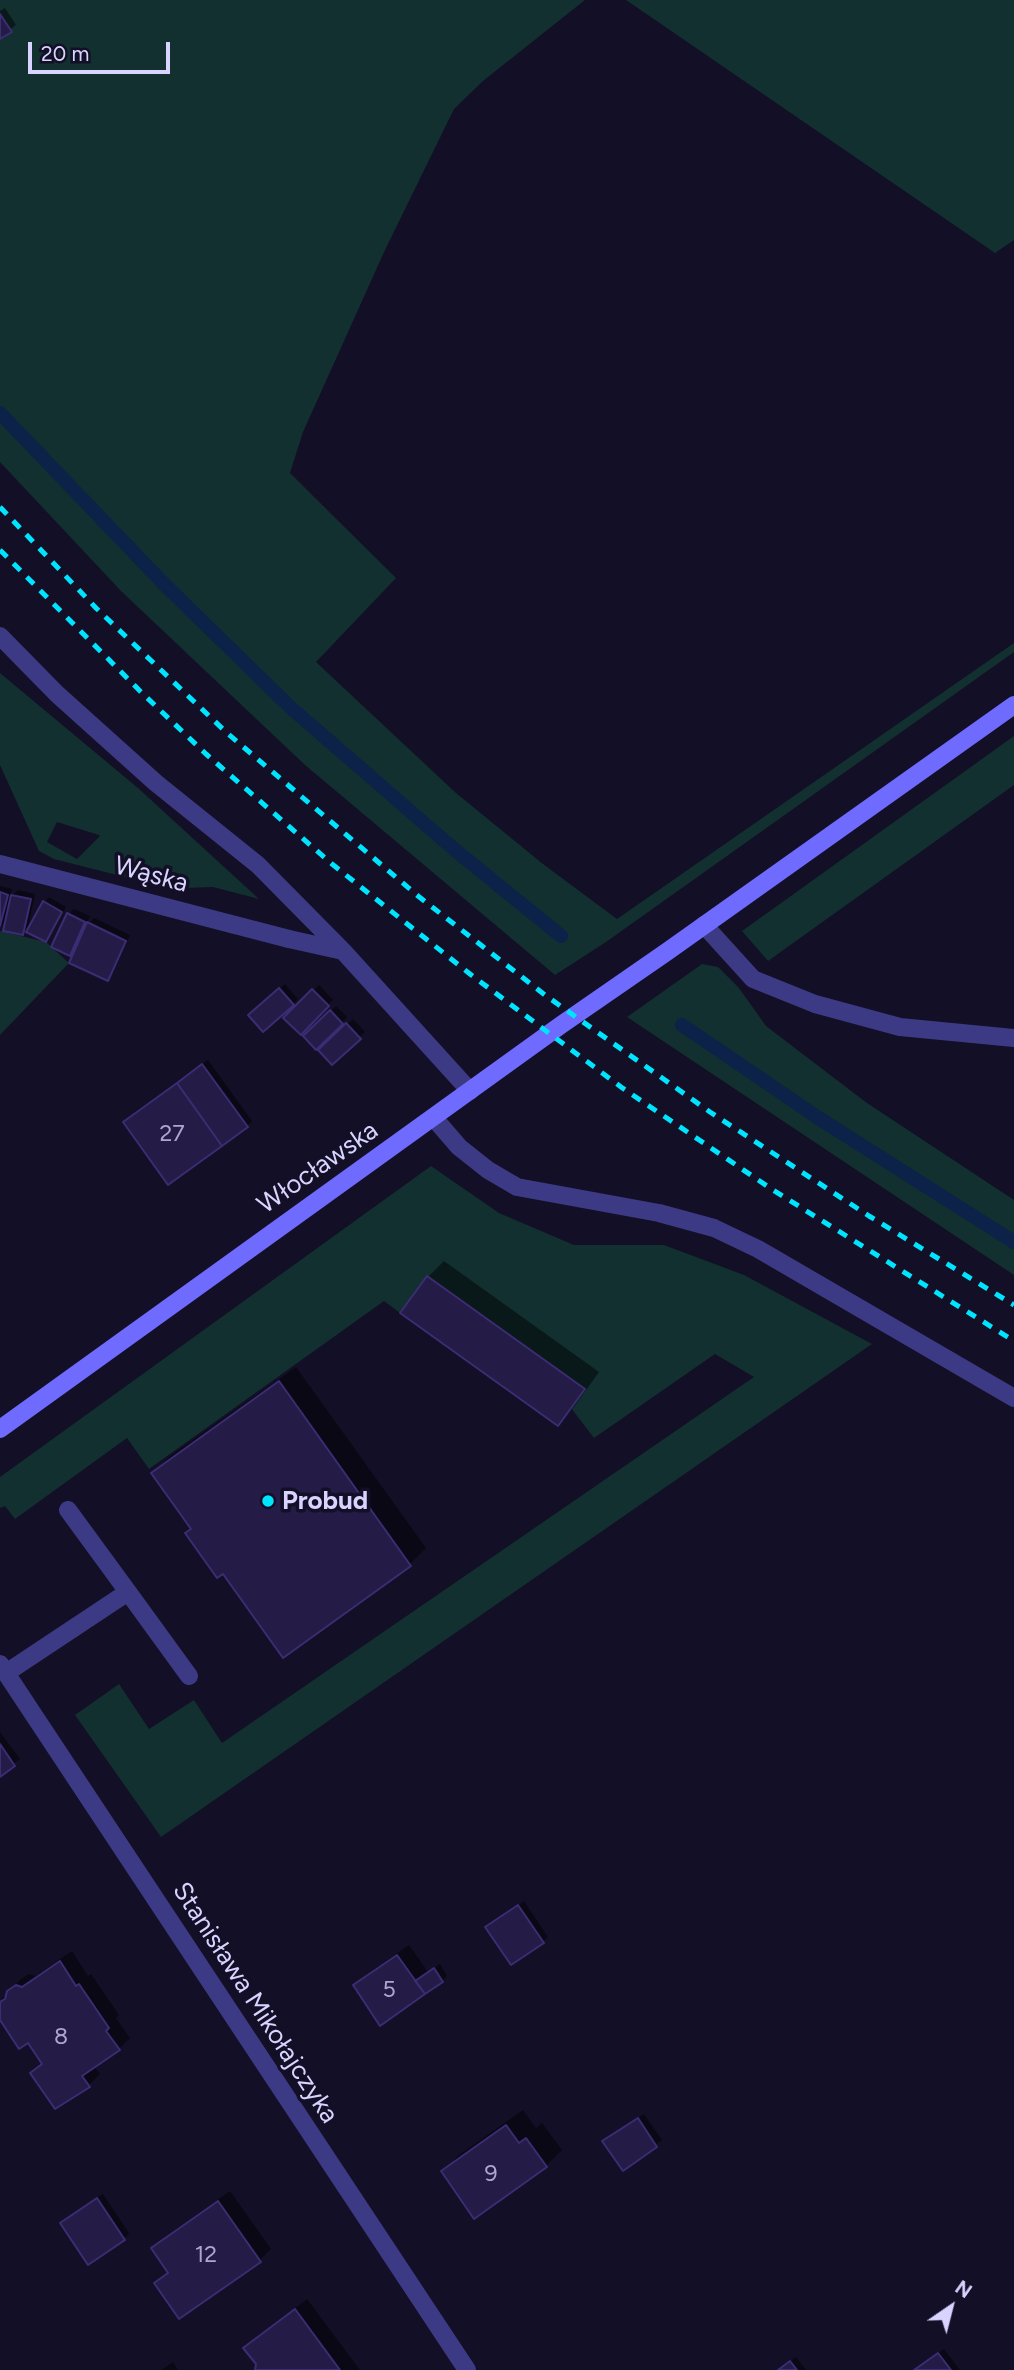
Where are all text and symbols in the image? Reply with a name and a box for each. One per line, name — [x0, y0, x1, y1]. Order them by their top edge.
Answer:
scale bar — [32, 28, 173, 72]
text: 20 m — [41, 41, 89, 66]
street label: Wąska — [111, 850, 191, 900]
street label: Włocławska — [252, 1115, 384, 1221]
house number: 27 — [159, 1120, 185, 1148]
place label: Probud — [282, 1485, 368, 1517]
marker: Probud — [260, 1493, 276, 1509]
street label: Stanisława Mikołajczyka — [165, 1877, 345, 2129]
house number: 5 — [382, 1976, 396, 2004]
house number: 8 — [54, 2023, 68, 2051]
house number: 9 — [484, 2160, 498, 2188]
house number: 12 — [195, 2241, 217, 2269]
north arrow — [916, 2272, 986, 2342]
text: N — [951, 2276, 976, 2303]

